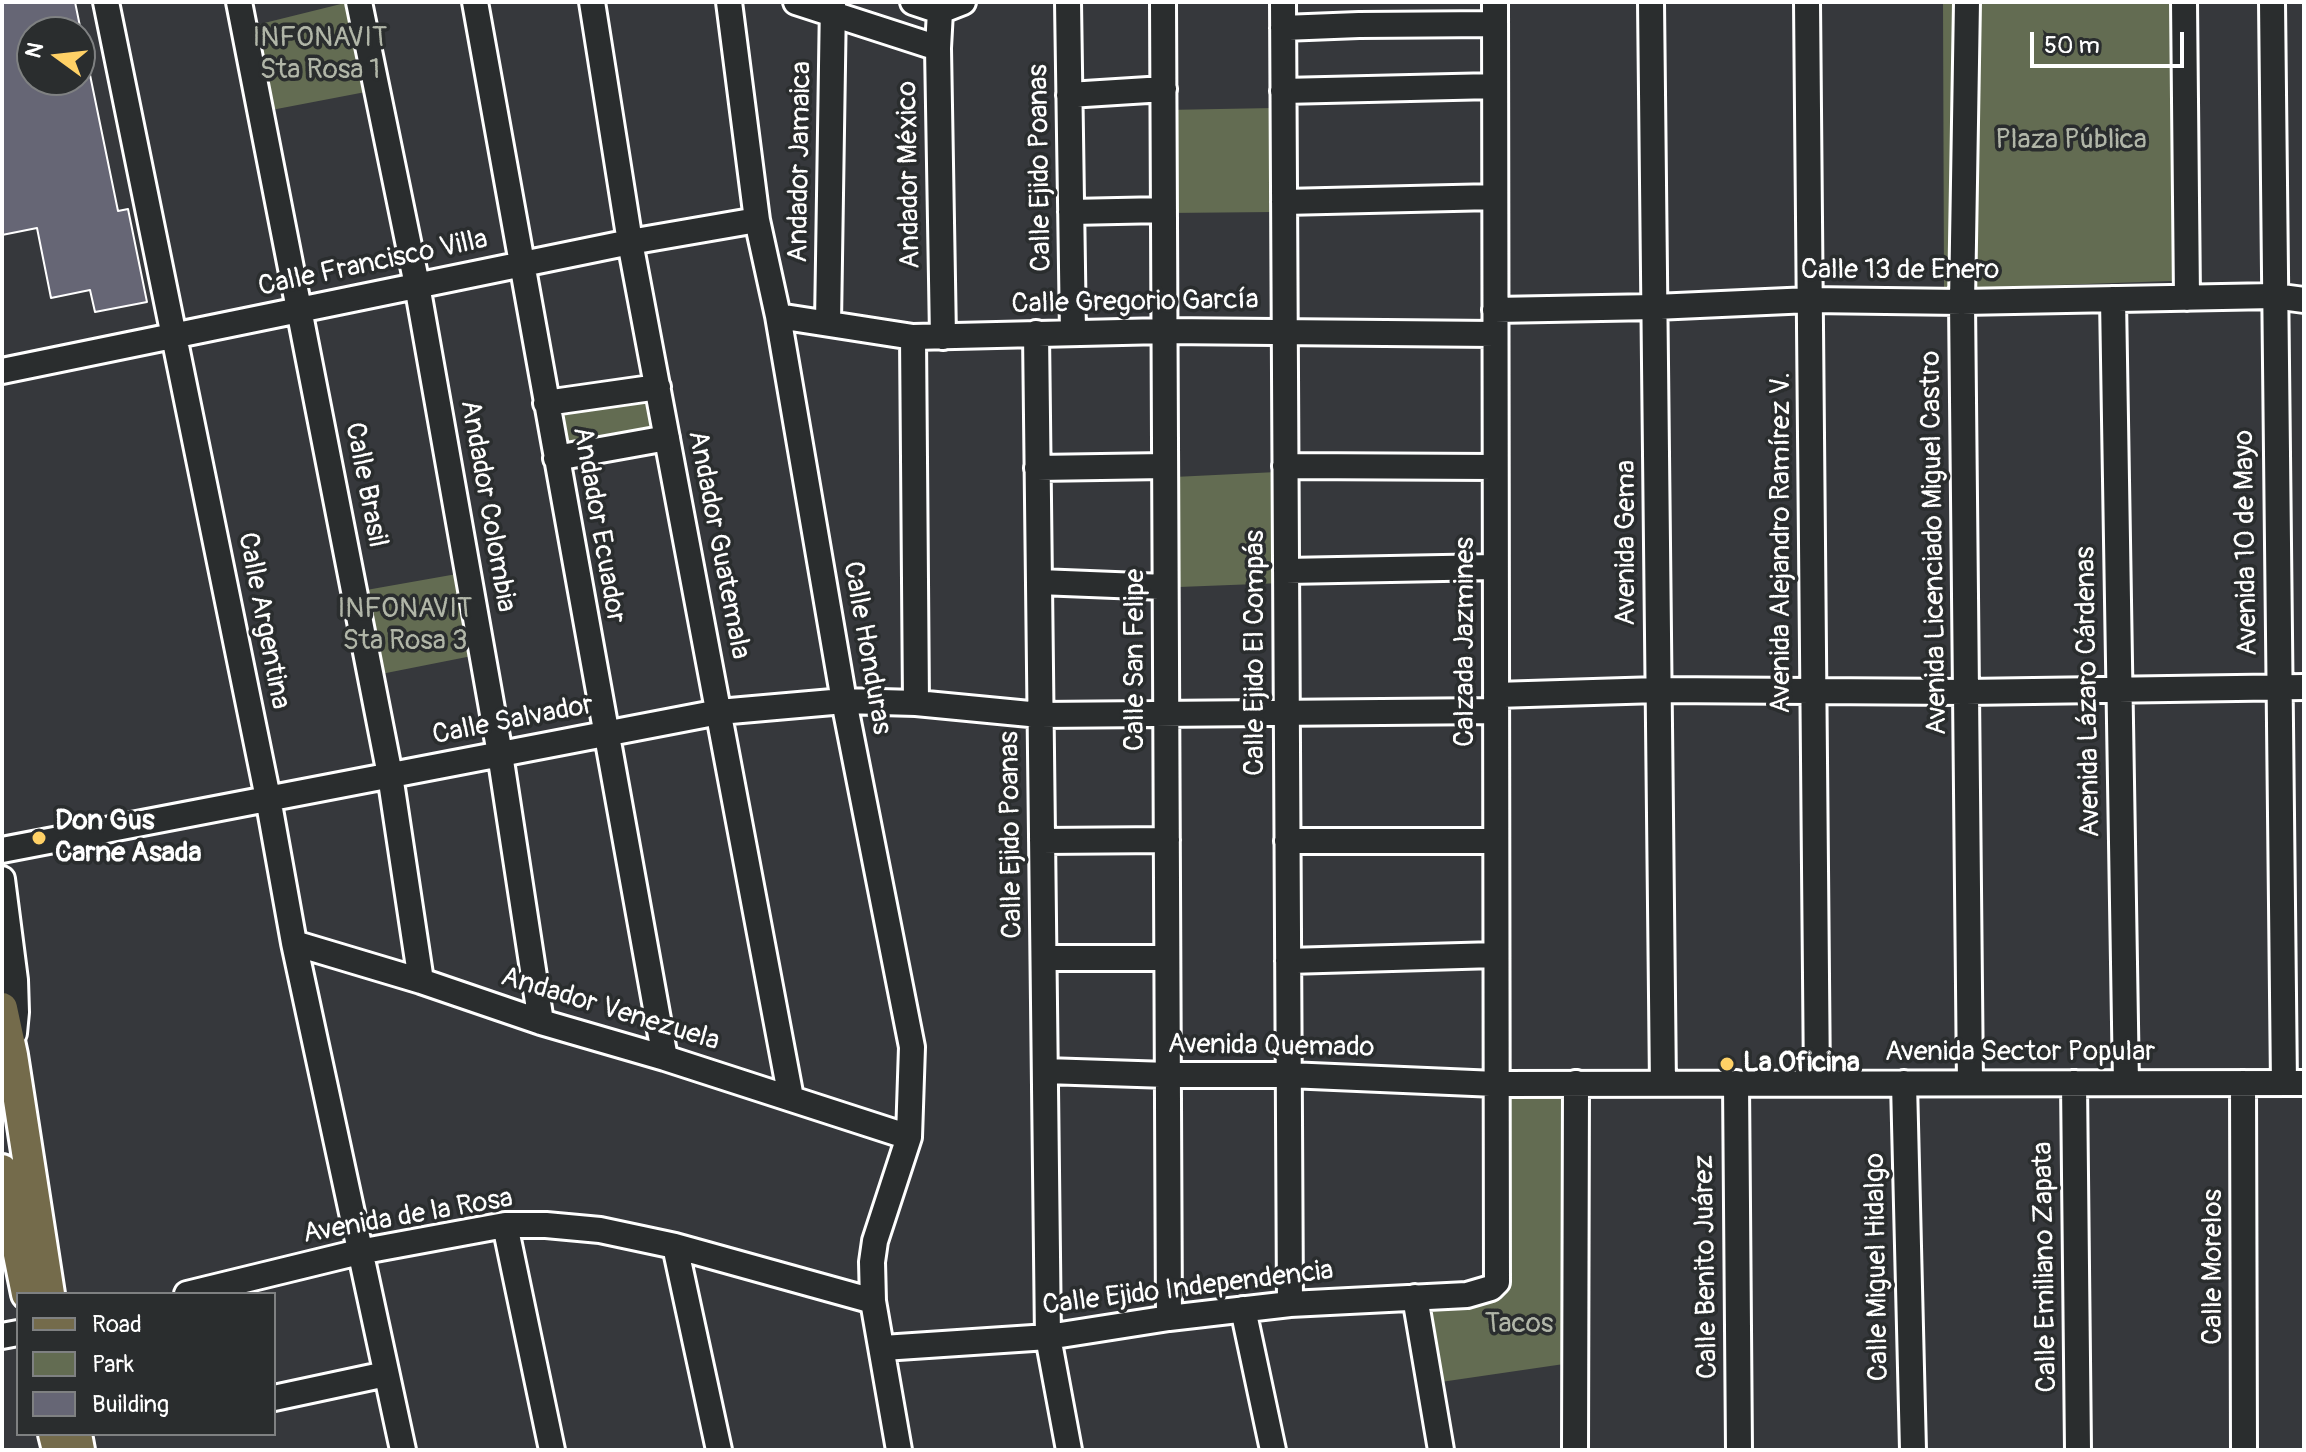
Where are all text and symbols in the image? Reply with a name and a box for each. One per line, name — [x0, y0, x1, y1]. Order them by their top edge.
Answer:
north arrow — [16, 16, 96, 96]
scale bar — [2034, 16, 2188, 66]
park label: INFONAVIT Sta Rosa 1 — [252, 22, 388, 88]
text: 50 m — [2044, 31, 2100, 60]
text: N — [19, 39, 50, 61]
street label: Andador Jamaica — [782, 61, 820, 263]
street label: Calle Ejido Poanas — [1022, 64, 1060, 272]
street label: Andador México — [892, 81, 928, 269]
park label: Plaza Pública — [1995, 124, 2147, 158]
street label: Calle Francisco Villa — [255, 223, 491, 305]
street label: Calle 13 de Enero — [1801, 254, 1999, 288]
street label: Calle Gregorio García — [1011, 284, 1259, 322]
street label: Avenida Licenciado Miguel Castro — [1915, 350, 1955, 736]
street label: Avenida Alejandro Ramírez V. — [1765, 372, 1799, 714]
street label: Andador Colombia — [452, 397, 522, 615]
street label: Calle Brasil — [336, 420, 394, 550]
street label: Andador Ecuador — [564, 424, 632, 626]
street label: Andador Guatemala — [679, 428, 757, 662]
street label: Avenida 10 de Mayo — [2228, 430, 2266, 656]
street label: Avenida Gema — [1610, 460, 1644, 626]
street label: Calle Argentina — [229, 530, 297, 712]
street label: Calle Ejido El Compás — [1239, 530, 1273, 776]
street label: Calzada Jazmines — [1449, 537, 1483, 747]
street label: Avenida Lázaro Cárdenas — [2070, 546, 2108, 838]
street label: Calle Honduras — [834, 559, 898, 737]
street label: Calle San Felipe — [1119, 569, 1153, 751]
park label: INFONAVIT Sta Rosa 3 — [337, 593, 473, 659]
street label: Calle Salvador — [430, 689, 596, 753]
street label: Calle Ejido Poanas — [993, 731, 1031, 939]
place label: Don Gus Carne Asada — [55, 805, 201, 871]
marker: Don Gus Carne Asada — [30, 829, 48, 847]
street label: Andador Venezuela — [497, 961, 723, 1059]
street label: Avenida Quemado — [1167, 1028, 1375, 1066]
street label: Avenida Sector Popular — [1885, 1036, 2155, 1070]
place label: La Oficina — [1743, 1047, 1860, 1081]
marker: La Oficina — [1718, 1055, 1736, 1073]
street label: Calle Emiliano Zapata — [2027, 1141, 2065, 1393]
street label: Calle Miguel Hidalgo — [1859, 1152, 1897, 1382]
street label: Calle Benito Juárez — [1688, 1155, 1726, 1379]
street label: Avenida de la Rosa — [300, 1182, 516, 1252]
street label: Calle Morelos — [2197, 1189, 2231, 1345]
street label: Calle Ejido Independencia — [1041, 1254, 1335, 1324]
legend — [16, 1292, 276, 1436]
park label: Tacos — [1485, 1308, 1553, 1342]
text: Road — [92, 1310, 142, 1339]
text: Park — [92, 1350, 134, 1379]
text: Building — [92, 1390, 169, 1419]

